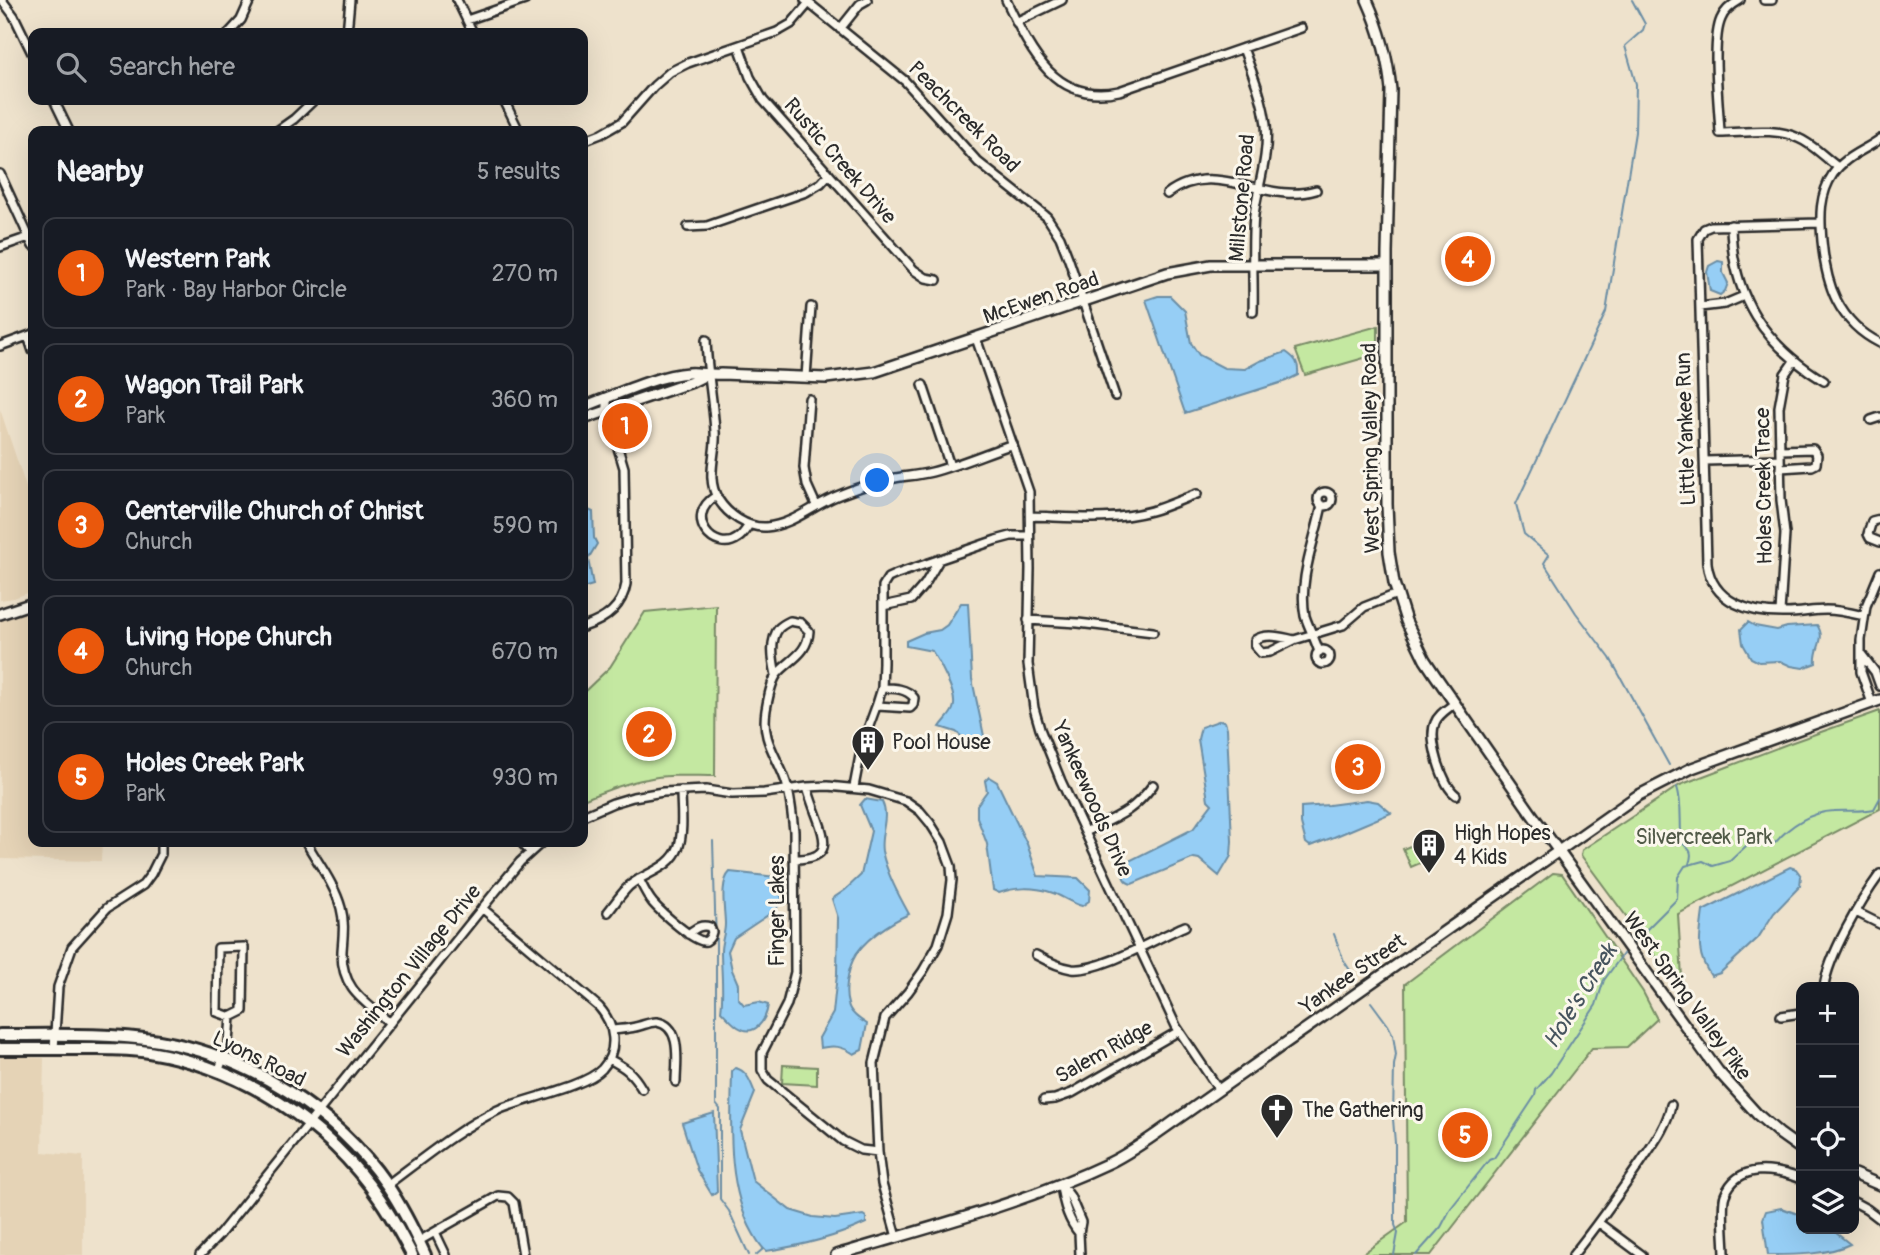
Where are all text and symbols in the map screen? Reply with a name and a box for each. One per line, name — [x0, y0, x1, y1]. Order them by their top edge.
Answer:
search box — [28, 28, 588, 105]
icon: search — [52, 48, 90, 86]
text: Search here — [108, 51, 235, 83]
street label: Peachcreek Road — [902, 55, 1026, 179]
street label: Rustic Creek Drive — [778, 92, 903, 230]
street label: Millstone Road — [1223, 133, 1261, 263]
text: Nearby — [56, 153, 143, 190]
text: 5 results — [477, 157, 560, 186]
pin: 4 — [1445, 233, 1491, 285]
text: Western Park — [125, 243, 270, 275]
text: 1 — [77, 259, 86, 288]
text: 270 m — [492, 259, 558, 288]
street label: McEwen Road — [980, 266, 1102, 330]
text: Park · Bay Harbor Circle — [125, 275, 347, 304]
street label: West Spring Valley Road — [1356, 342, 1386, 554]
street label: Little Yankee Run — [1670, 352, 1702, 506]
text: Wagon Trail Park — [125, 369, 303, 401]
text: 2 — [75, 385, 87, 414]
text: 360 m — [491, 385, 558, 414]
pin: 1 — [602, 400, 648, 452]
text: Park — [125, 401, 165, 430]
street label: Holes Creek Trace — [1749, 407, 1779, 565]
your location — [860, 463, 894, 497]
text: Centerville Church of Christ — [125, 495, 424, 527]
text: 3 — [75, 511, 87, 540]
text: 590 m — [493, 511, 558, 540]
text: Church — [125, 527, 192, 556]
text: Living Hope Church — [125, 621, 332, 653]
text: 4 — [74, 637, 88, 666]
text: 670 m — [492, 637, 558, 666]
text: Church — [125, 653, 192, 682]
pin: 2 — [626, 708, 672, 760]
street label: Yankeewoods Drive — [1045, 716, 1139, 882]
building icon: Pool House — [849, 723, 887, 772]
place label: Pool House — [892, 729, 991, 756]
pin: 3 — [1335, 741, 1381, 793]
text: Holes Creek Park — [125, 747, 304, 779]
text: 5 — [75, 763, 87, 792]
text: 930 m — [492, 763, 558, 792]
text: Park — [125, 779, 165, 808]
place label: High Hopes 4 Kids — [1454, 820, 1551, 871]
park label: Silvercreek Park — [1636, 824, 1773, 851]
building icon: High Hopes 4 Kids — [1410, 826, 1448, 875]
street label: Finger Lakes — [764, 855, 791, 967]
street label: Washington Village Drive — [331, 878, 488, 1063]
street label: West Spring Valley Pike — [1617, 907, 1758, 1086]
street label: Yankee Street — [1294, 927, 1412, 1021]
water label: Hole's Creek — [1537, 936, 1625, 1054]
map controls — [1796, 982, 1859, 1234]
button: + — [1796, 982, 1859, 1045]
street label: Salem Ridge — [1051, 1014, 1158, 1090]
street label: Lyons Road — [208, 1025, 310, 1093]
button: − — [1796, 1045, 1859, 1108]
church icon: The Gathering — [1258, 1091, 1296, 1140]
place label: The Gathering — [1302, 1097, 1424, 1124]
button: locate — [1796, 1108, 1859, 1171]
pin: 5 — [1442, 1109, 1488, 1161]
button: layers — [1796, 1171, 1859, 1234]

